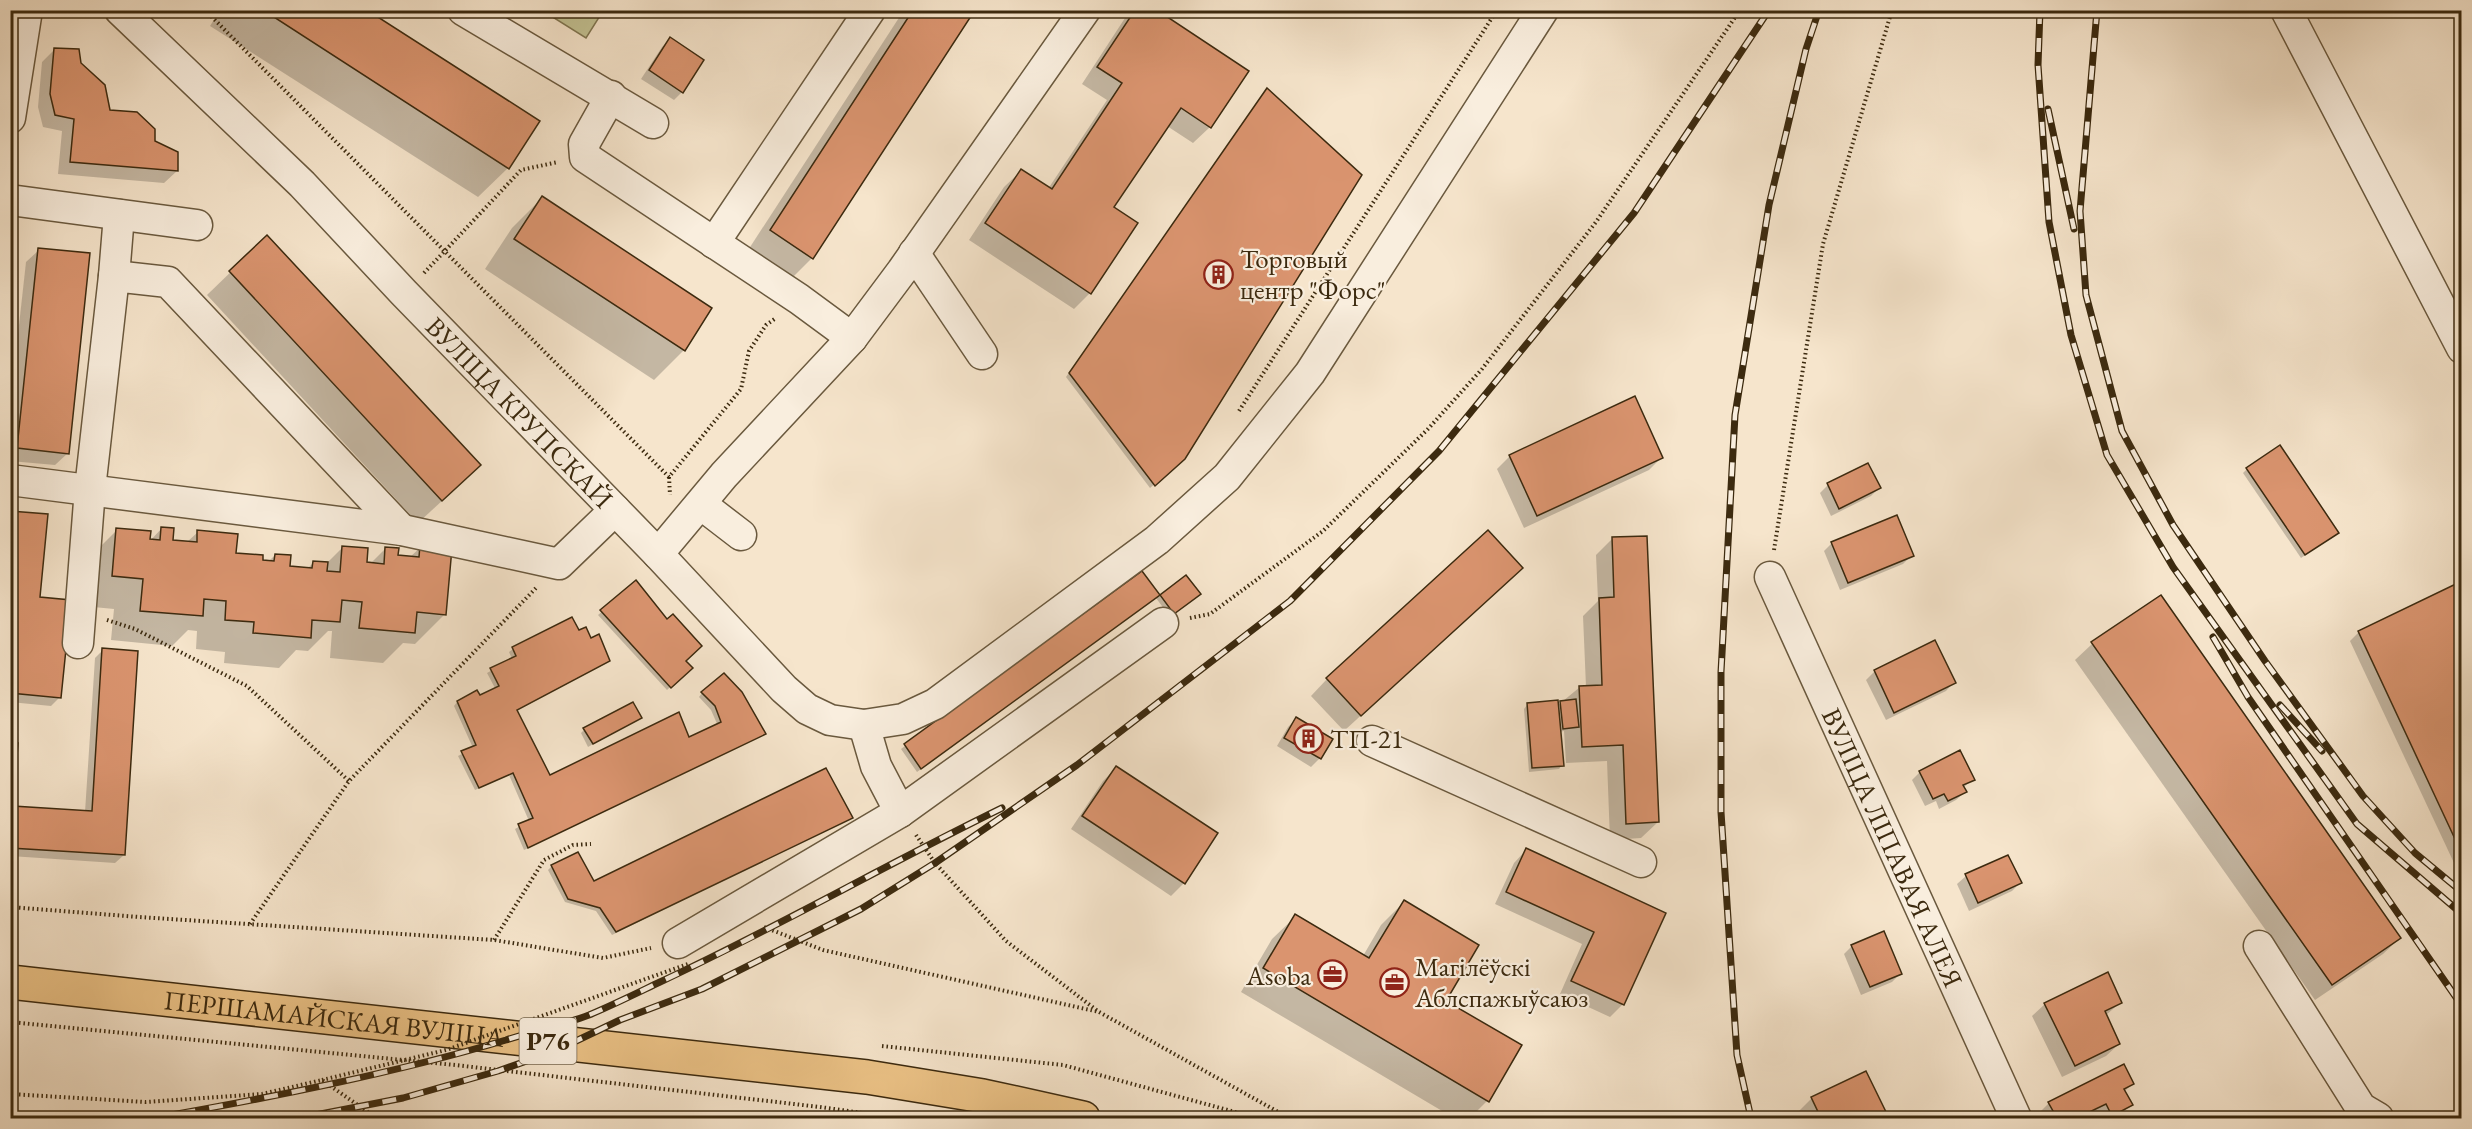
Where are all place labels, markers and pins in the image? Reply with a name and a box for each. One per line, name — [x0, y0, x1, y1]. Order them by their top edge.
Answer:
place label: Торговый центр "Форс" — [1240, 241, 1386, 307]
building icon: Торговый центр "Форс" — [1203, 258, 1235, 290]
place label: ТП-21 — [1330, 721, 1404, 756]
building icon: ТП-21 — [1293, 722, 1325, 754]
place label: Магілёўскі Аблспажыўсаюз — [1414, 949, 1588, 1015]
place label: Asoba — [1245, 958, 1311, 993]
office icon: Asoba — [1316, 959, 1348, 991]
office icon: Магілёўскі Аблспажыўсаюз — [1378, 966, 1410, 998]

